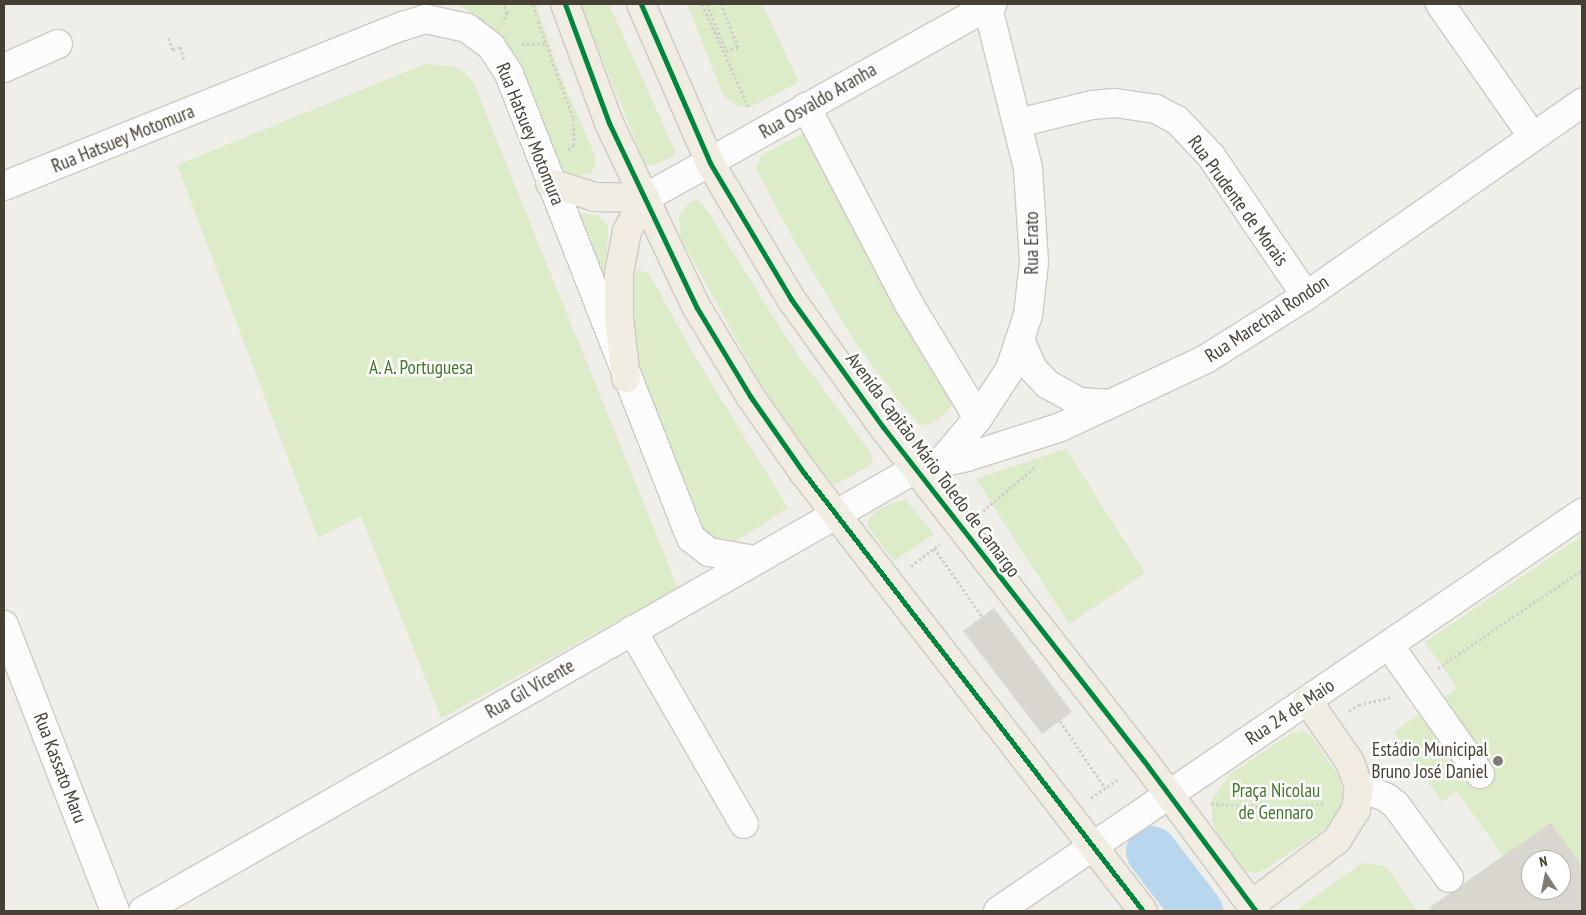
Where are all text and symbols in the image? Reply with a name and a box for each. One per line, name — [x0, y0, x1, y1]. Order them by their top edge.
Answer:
street label: Rua Osvaldo Aranha — [755, 58, 881, 144]
street label: Rua Hatsuey Motomura — [491, 59, 569, 209]
street label: Rua Hatsuey Motomura — [48, 100, 198, 178]
street label: Rua Prudente de Morais — [1183, 131, 1293, 271]
street label: Rua Erato — [1021, 211, 1043, 275]
street label: Rua Marechal Rondon — [1201, 271, 1333, 367]
street label: Avenida Capitão Mário Toledo de Camargo — [841, 348, 1025, 582]
park label: A. A. Portuguesa — [367, 357, 475, 379]
street label: Rua Gil Vicente — [481, 654, 579, 724]
street label: Rua 24 de Maio — [1241, 674, 1339, 750]
street label: Rua Kassato Maru — [28, 710, 92, 826]
place label: Estádio Municipal Bruno José Daniel — [1372, 739, 1488, 783]
marker: Estádio Municipal Bruno José Daniel — [1492, 755, 1504, 767]
park label: Praça Nicolau de Gennaro — [1232, 780, 1320, 824]
north arrow — [1521, 850, 1571, 900]
text: N — [1538, 852, 1549, 871]

